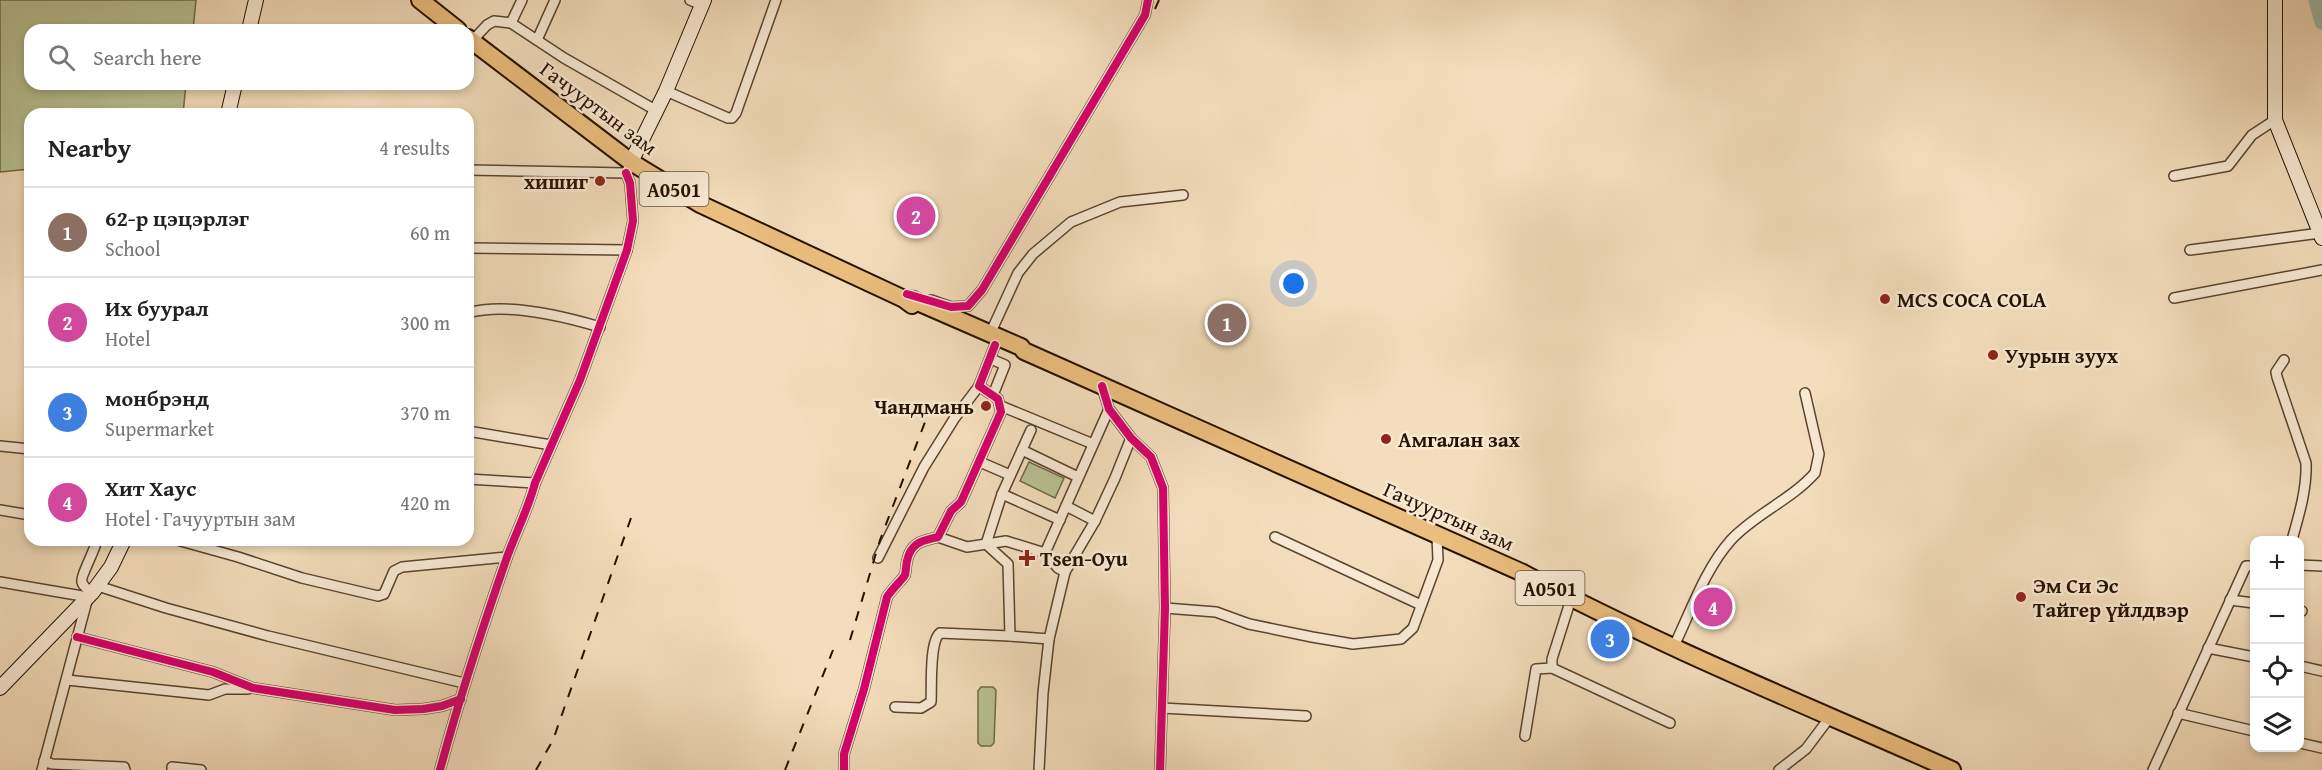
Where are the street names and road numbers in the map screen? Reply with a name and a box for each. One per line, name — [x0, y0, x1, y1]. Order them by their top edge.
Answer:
street label: Гачууртын зам — [534, 54, 664, 162]
road number: A0501 — [640, 172, 708, 206]
street label: Гачууртын зам — [1379, 473, 1519, 559]
road number: A0501 — [1516, 571, 1584, 605]

